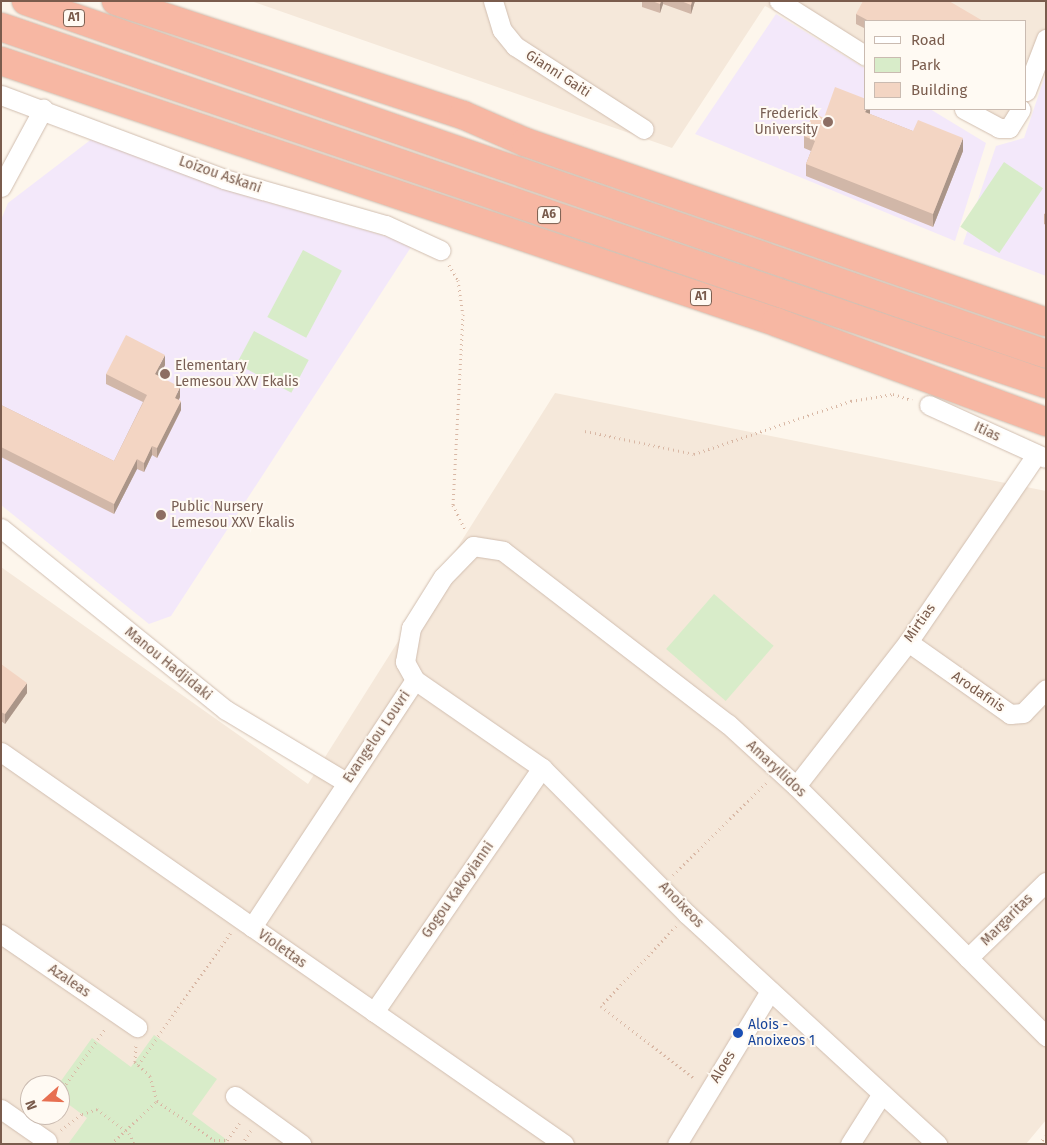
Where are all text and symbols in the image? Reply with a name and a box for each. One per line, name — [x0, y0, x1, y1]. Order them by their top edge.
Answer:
road number: A1 — [63, 8, 85, 28]
legend — [864, 20, 1027, 110]
text: Road — [911, 31, 946, 49]
street label: Gianni Gaiti — [522, 47, 594, 101]
text: Park — [911, 56, 941, 74]
text: Building — [911, 81, 967, 99]
place label: Frederick University — [755, 106, 818, 138]
marker: Frederick University — [822, 116, 834, 128]
street label: Loizou Askani — [177, 153, 263, 197]
road number: A6 — [536, 206, 562, 224]
road number: A1 — [690, 288, 712, 306]
place label: Elementary Lemesou XXV Ekalis — [175, 358, 299, 391]
marker: Elementary Lemesou XXV Ekalis — [159, 368, 171, 380]
street label: Itias — [971, 419, 1003, 445]
place label: Public Nursery Lemesou XXV Ekalis — [171, 499, 295, 532]
marker: Public Nursery Lemesou XXV Ekalis — [155, 509, 167, 521]
street label: Mirtias — [901, 600, 939, 646]
street label: Manou Hadjidaki — [121, 624, 215, 704]
street label: Arodafnis — [948, 668, 1008, 716]
street label: Evangelou Louvri — [340, 688, 414, 786]
street label: Amaryllidos — [743, 737, 809, 801]
street label: Gogou Kakoyianni — [418, 839, 498, 941]
street label: Anoixeos — [655, 879, 707, 931]
street label: Margaritas — [977, 890, 1037, 950]
street label: Violettas — [254, 926, 310, 972]
street label: Azaleas — [45, 961, 93, 1001]
place label: Alois - Anoixeos 1 — [748, 1017, 815, 1050]
marker: Alois - Anoixeos 1 — [732, 1027, 744, 1039]
street label: Aloes — [707, 1048, 739, 1086]
north arrow — [20, 1075, 70, 1125]
text: N — [22, 1098, 41, 1112]

